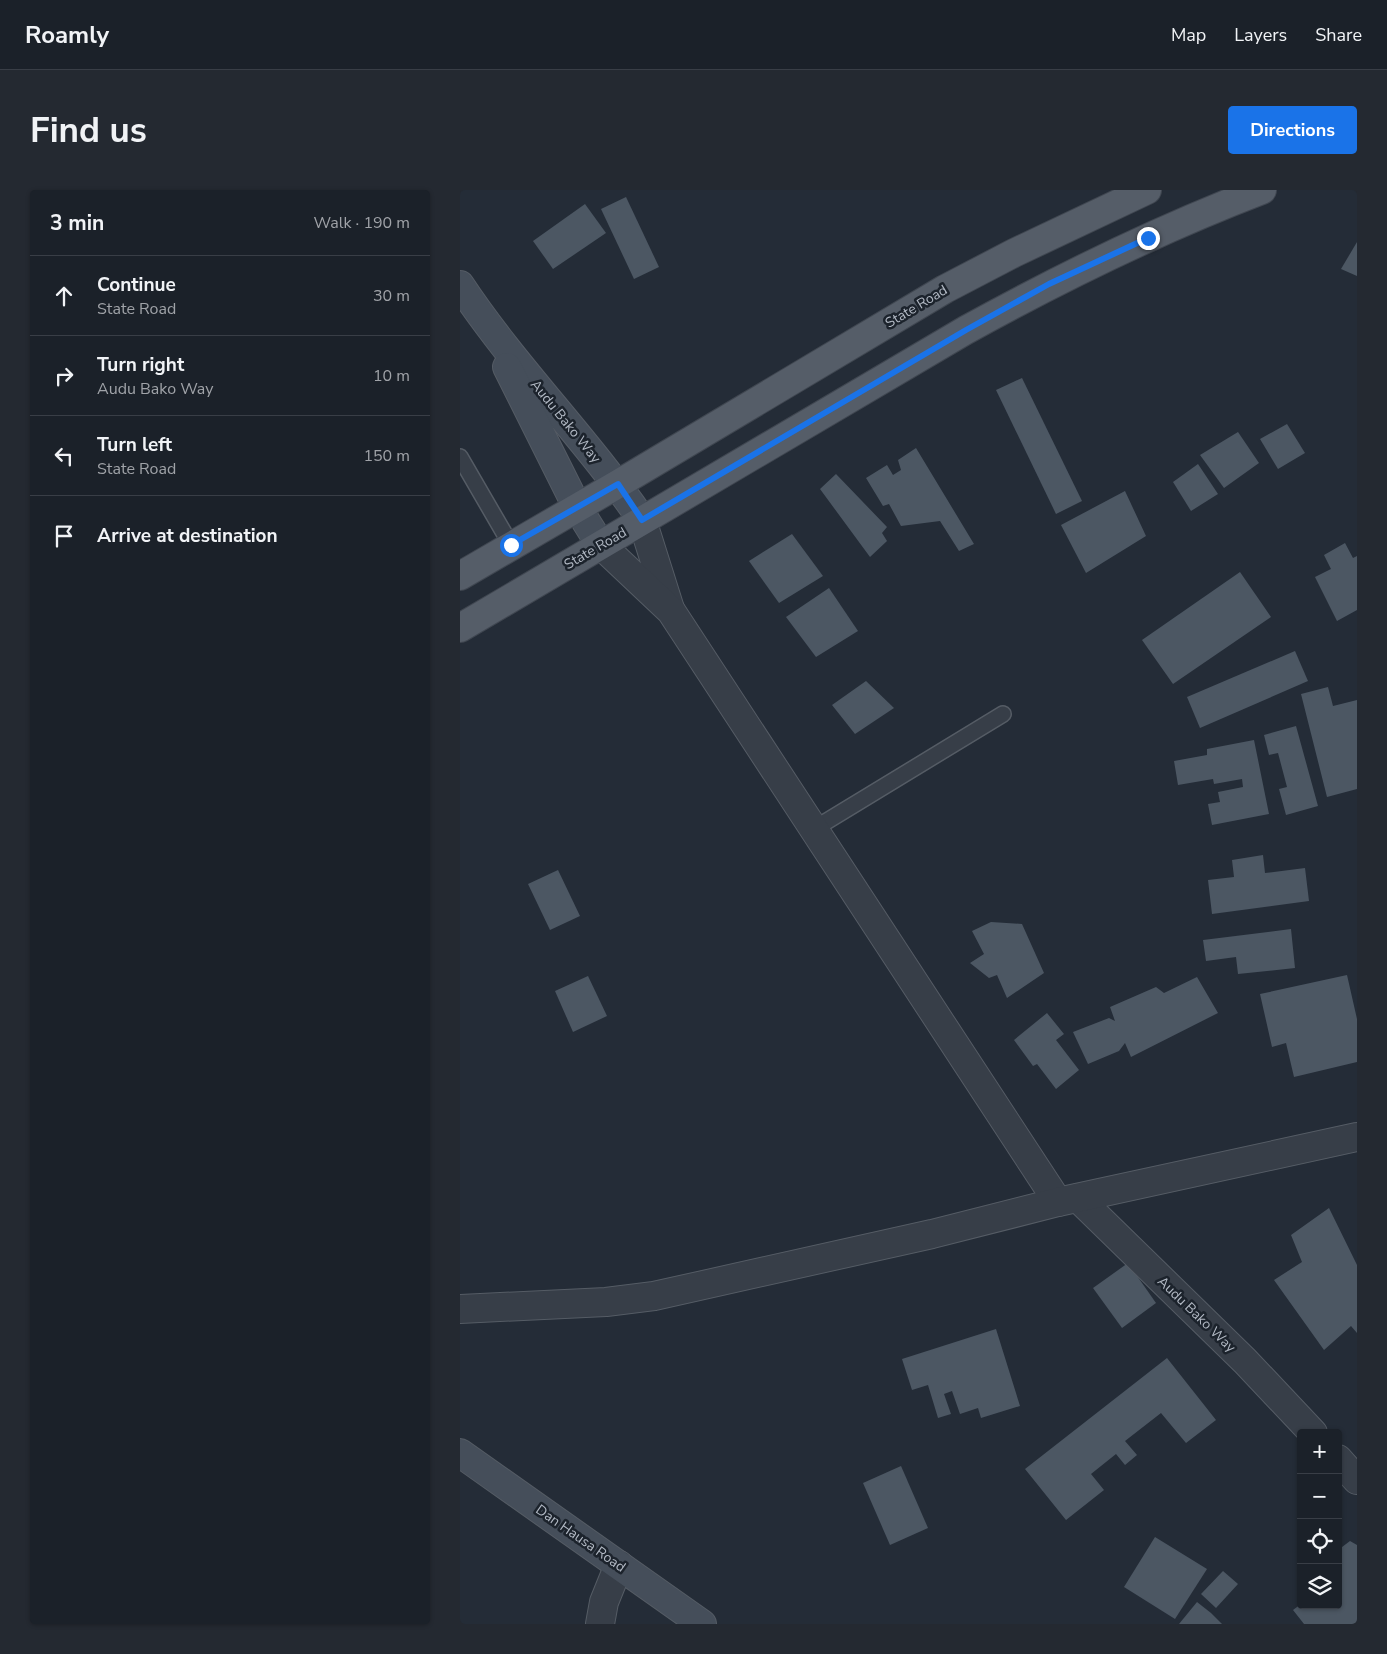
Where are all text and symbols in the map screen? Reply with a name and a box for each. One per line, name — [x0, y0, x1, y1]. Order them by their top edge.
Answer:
text: Roamly — [25, 19, 109, 51]
text: Map — [1171, 23, 1206, 47]
text: Layers — [1234, 23, 1287, 47]
text: Share — [1315, 23, 1362, 47]
button: Directions — [1228, 106, 1357, 154]
text: Find us — [30, 107, 147, 154]
text: 3 min — [50, 209, 104, 237]
text: Walk · 190 m — [314, 212, 410, 234]
route end — [1137, 227, 1160, 250]
text: Continue — [97, 272, 176, 298]
street label: State Road — [882, 280, 951, 332]
icon: ahead — [50, 282, 78, 310]
text: 30 m — [373, 285, 410, 307]
text: State Road — [97, 298, 176, 320]
text: Turn right — [97, 352, 184, 378]
icon: right — [50, 362, 78, 390]
text: 10 m — [373, 365, 410, 387]
street label: Audu Bako Way — [526, 376, 606, 468]
text: Audu Bako Way — [97, 378, 213, 400]
text: Turn left — [97, 432, 172, 458]
icon: left — [50, 442, 78, 470]
text: 150 m — [363, 445, 410, 467]
text: State Road — [97, 458, 176, 480]
icon: arrive — [50, 522, 78, 550]
text: Arrive at destination — [97, 523, 278, 549]
street label: State Road — [560, 523, 630, 574]
route start — [500, 534, 523, 557]
street label: Audu Bako Way — [1153, 1272, 1240, 1357]
map controls — [1297, 1429, 1342, 1609]
button: + — [1297, 1429, 1342, 1474]
button: − — [1297, 1474, 1342, 1519]
street label: Dan Hausa Road — [532, 1500, 629, 1576]
button: locate — [1297, 1519, 1342, 1564]
button: layers — [1297, 1564, 1342, 1609]

